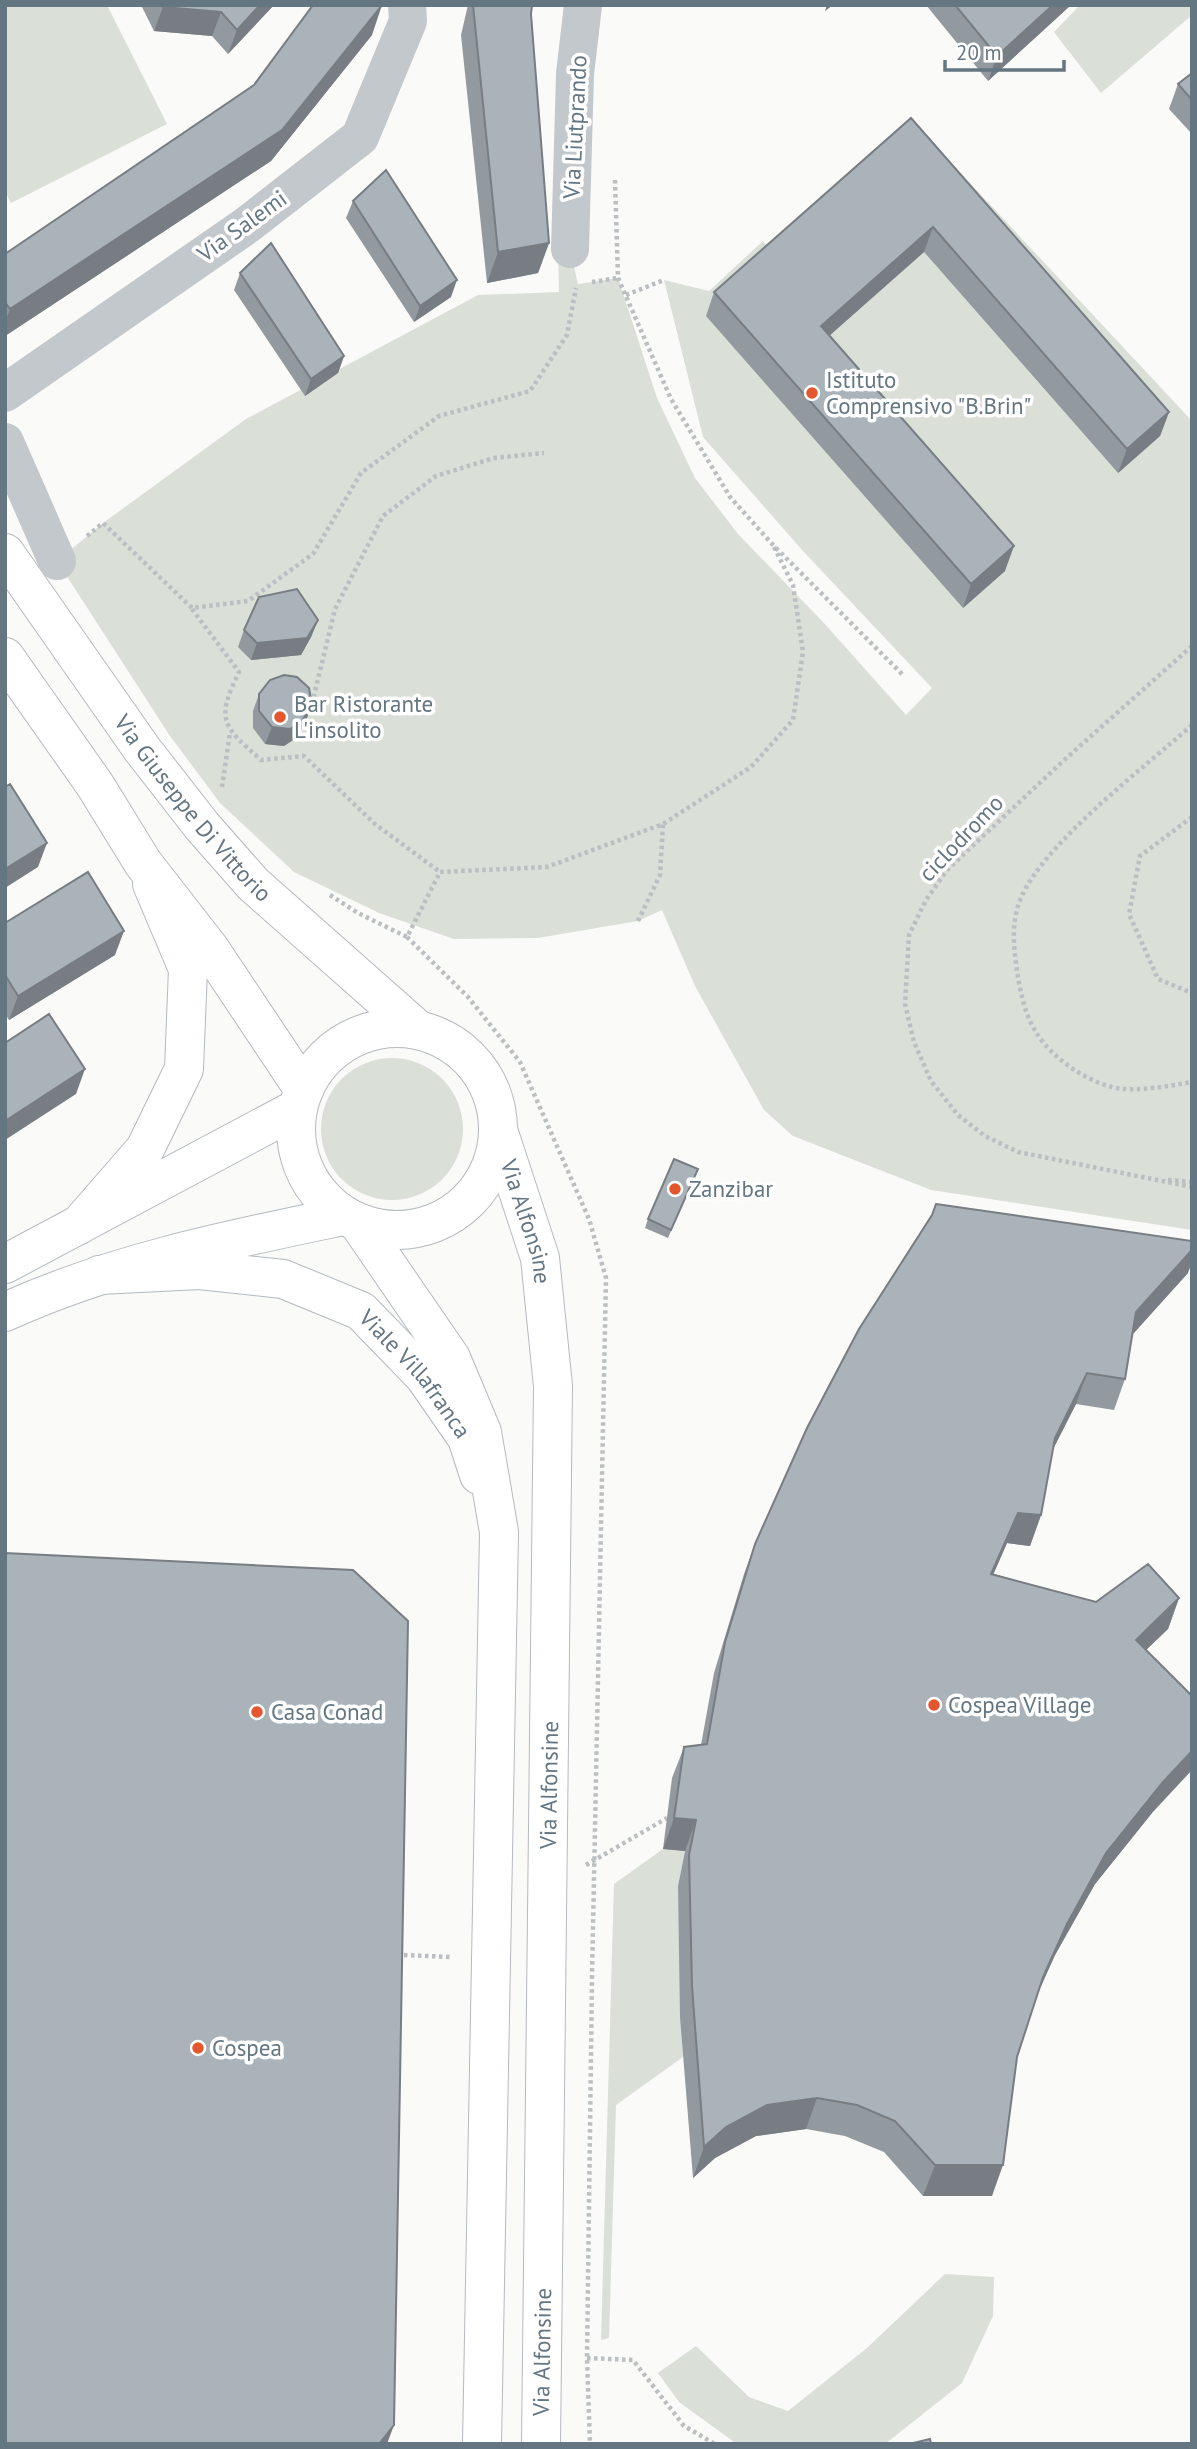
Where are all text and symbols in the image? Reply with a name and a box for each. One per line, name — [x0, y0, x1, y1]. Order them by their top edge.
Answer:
scale bar — [945, 28, 1064, 72]
text: 20 m — [956, 39, 1002, 66]
street label: Via Liutprando — [556, 54, 593, 201]
street label: Via Salemi — [190, 183, 292, 268]
place label: Istituto Comprensivo "B.Brin" — [826, 365, 1031, 420]
marker: Istituto Comprensivo "B.Brin" — [804, 385, 820, 401]
place label: Bar Ristorante L'insolito — [294, 689, 433, 744]
street label: Via Giuseppe Di Vittorio — [108, 708, 278, 908]
marker: Bar Ristorante L'insolito — [272, 709, 288, 725]
street label: ciclodromo — [912, 788, 1009, 887]
street label: Via Alfonsine — [494, 1155, 558, 1285]
place label: Zanzibar — [689, 1174, 773, 1203]
marker: Zanzibar — [667, 1181, 683, 1197]
street label: Viale Villafranca — [353, 1302, 478, 1443]
place label: Cospea Village — [948, 1690, 1091, 1719]
place label: Casa Conad — [271, 1697, 383, 1726]
marker: Cospea Village — [926, 1697, 942, 1713]
marker: Casa Conad — [249, 1704, 265, 1720]
street label: Via Alfonsine — [533, 1721, 564, 1850]
place label: Cospea — [212, 2033, 282, 2062]
marker: Cospea — [190, 2040, 206, 2056]
street label: Via Alfonsine — [526, 2288, 557, 2417]

